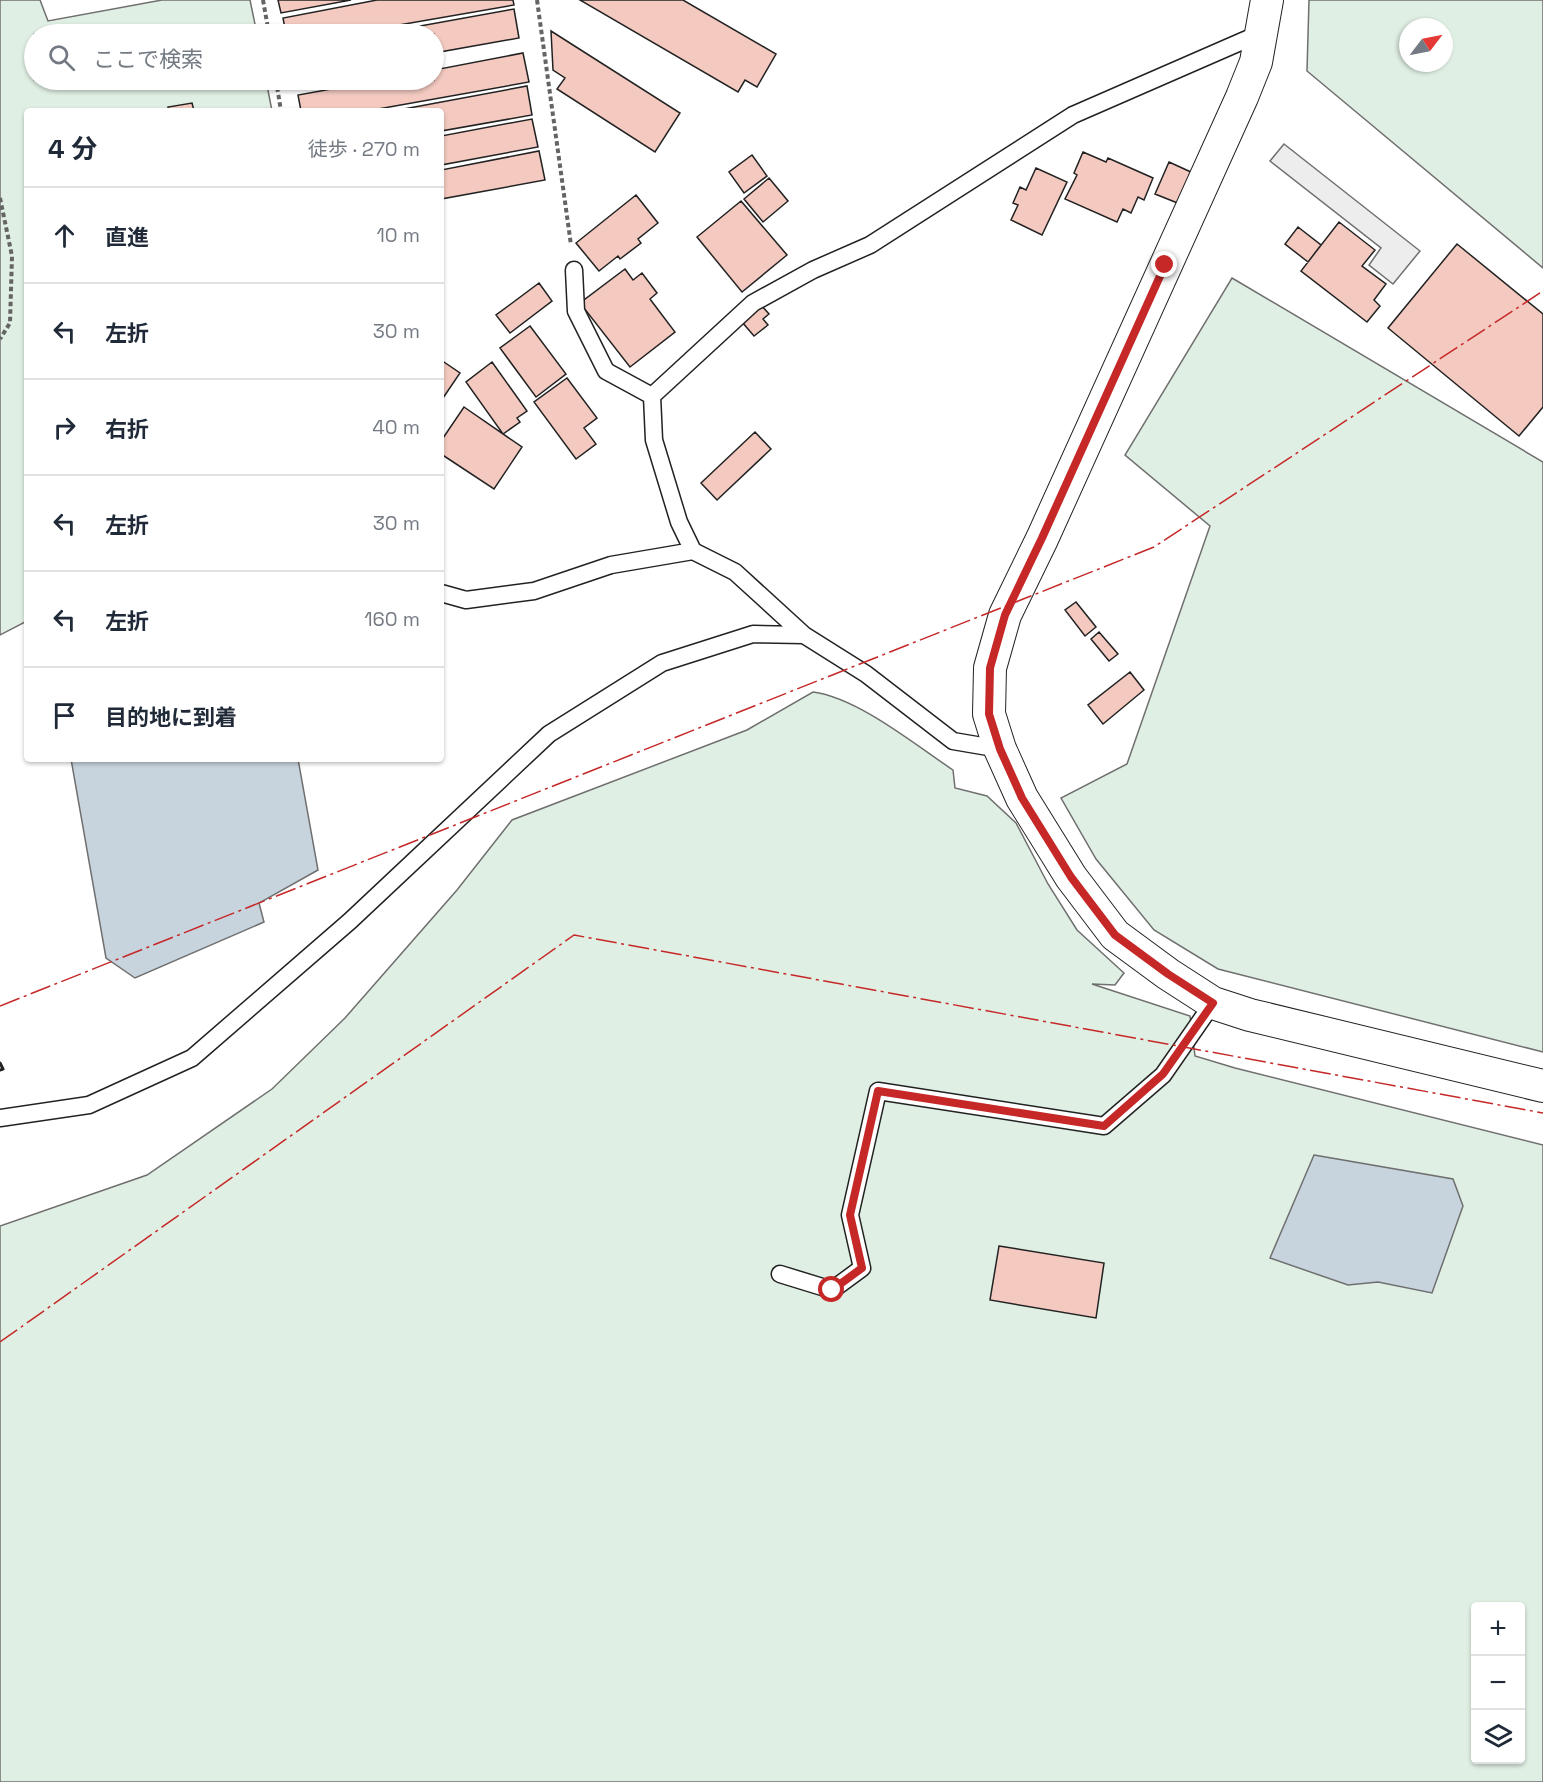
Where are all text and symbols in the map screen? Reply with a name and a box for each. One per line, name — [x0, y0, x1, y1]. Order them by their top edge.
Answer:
north arrow — [1399, 18, 1453, 72]
search box — [24, 24, 444, 90]
icon: search — [45, 41, 78, 74]
text: ここで検索 — [93, 45, 203, 73]
text: 4 分 — [48, 132, 97, 166]
text: 徒歩 · 270 m — [308, 136, 420, 162]
icon: ahead — [48, 219, 81, 252]
text: 10 m — [376, 222, 420, 248]
text: 直進 — [105, 223, 149, 251]
route end — [1151, 251, 1177, 277]
icon: left — [48, 315, 81, 348]
text: 30 m — [373, 318, 420, 344]
text: 左折 — [105, 319, 149, 347]
icon: right — [48, 411, 81, 444]
text: 40 m — [372, 414, 420, 440]
text: 右折 — [105, 415, 149, 443]
icon: left — [48, 507, 81, 540]
text: 30 m — [373, 510, 420, 536]
text: 左折 — [105, 511, 149, 539]
icon: left — [48, 603, 81, 636]
text: 160 m — [364, 606, 420, 632]
text: 左折 — [105, 607, 149, 635]
icon: arrive — [48, 699, 81, 732]
text: 目的地に到着 — [105, 703, 237, 731]
route start — [818, 1276, 844, 1302]
map controls — [1471, 1602, 1525, 1764]
button: + — [1471, 1602, 1525, 1656]
button: − — [1471, 1656, 1525, 1710]
button: layers — [1471, 1710, 1525, 1764]

